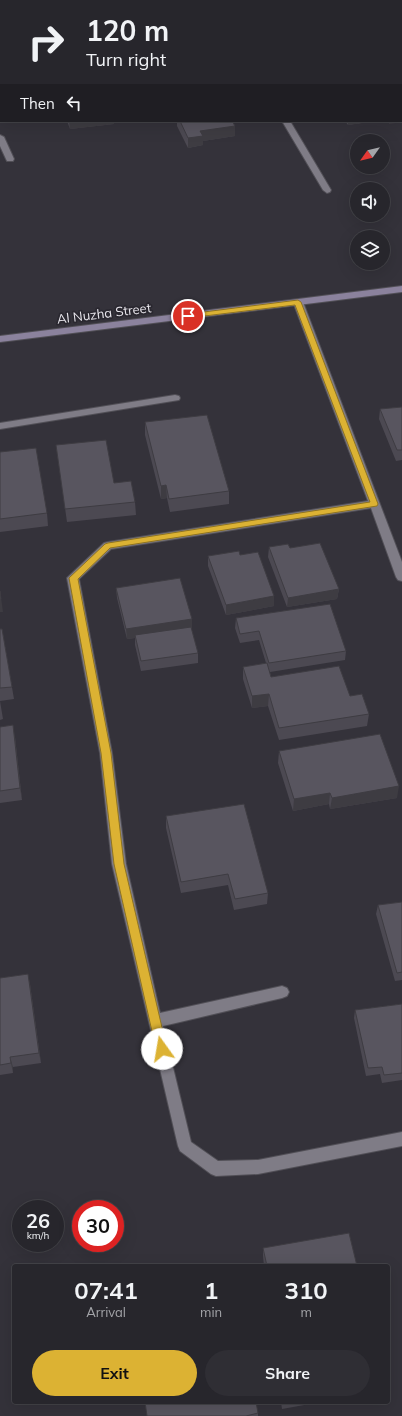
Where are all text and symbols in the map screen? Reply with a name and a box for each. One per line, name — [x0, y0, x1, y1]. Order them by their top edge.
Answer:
text: 120 m — [86, 13, 169, 48]
icon: right — [20, 16, 72, 68]
text: Turn right — [86, 48, 166, 71]
icon: left — [63, 92, 85, 114]
text: Then — [20, 94, 55, 113]
north arrow — [350, 134, 390, 174]
map controls — [350, 134, 390, 270]
button: sound — [350, 182, 390, 222]
button: layers — [350, 230, 390, 270]
street label: Al Nuzha Street — [56, 299, 152, 327]
pin — [171, 299, 205, 333]
icon: arrive — [177, 305, 199, 327]
position arrow — [141, 1028, 183, 1070]
speed limit sign: 30 — [72, 1200, 124, 1252]
text: 26 — [26, 1208, 50, 1233]
text: km/h — [27, 1229, 49, 1242]
text: 07:41 — [74, 1275, 138, 1305]
text: 1 — [204, 1275, 218, 1305]
text: 310 — [285, 1275, 328, 1305]
text: Arrival — [86, 1304, 126, 1320]
text: min — [200, 1304, 222, 1320]
text: m — [300, 1304, 312, 1320]
button: Exit — [32, 1350, 197, 1396]
button: Share — [205, 1350, 370, 1396]

